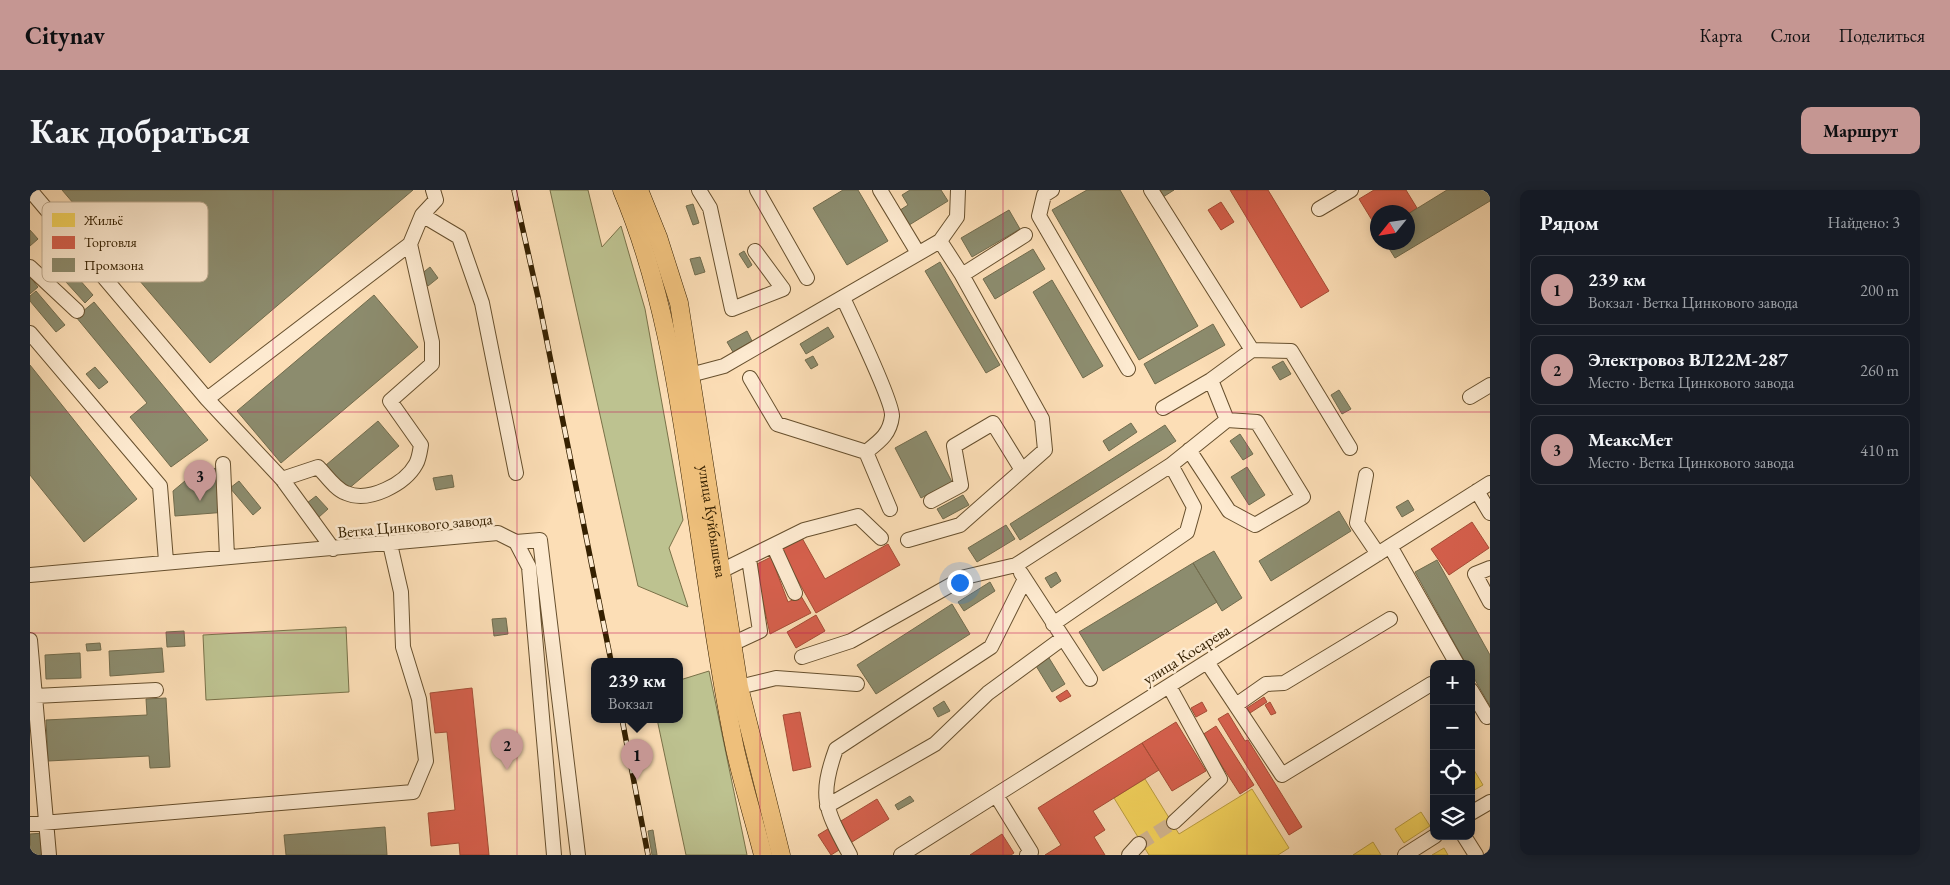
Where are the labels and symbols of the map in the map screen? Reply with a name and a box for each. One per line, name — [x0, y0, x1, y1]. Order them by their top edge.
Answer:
legend — [42, 202, 208, 282]
north arrow — [1370, 205, 1415, 250]
text: Жильё — [83, 211, 124, 229]
text: Торговля — [84, 233, 137, 251]
text: Промзона — [84, 256, 144, 274]
pin: 3 — [184, 460, 216, 501]
street label: улица Куйбышева — [693, 464, 732, 580]
street label: Ветка Цинкового завода — [337, 508, 494, 543]
your location — [947, 570, 973, 596]
street label: улица Косарева — [1139, 619, 1234, 690]
pin: 2 — [491, 729, 523, 770]
pin: 1 — [621, 739, 653, 780]

